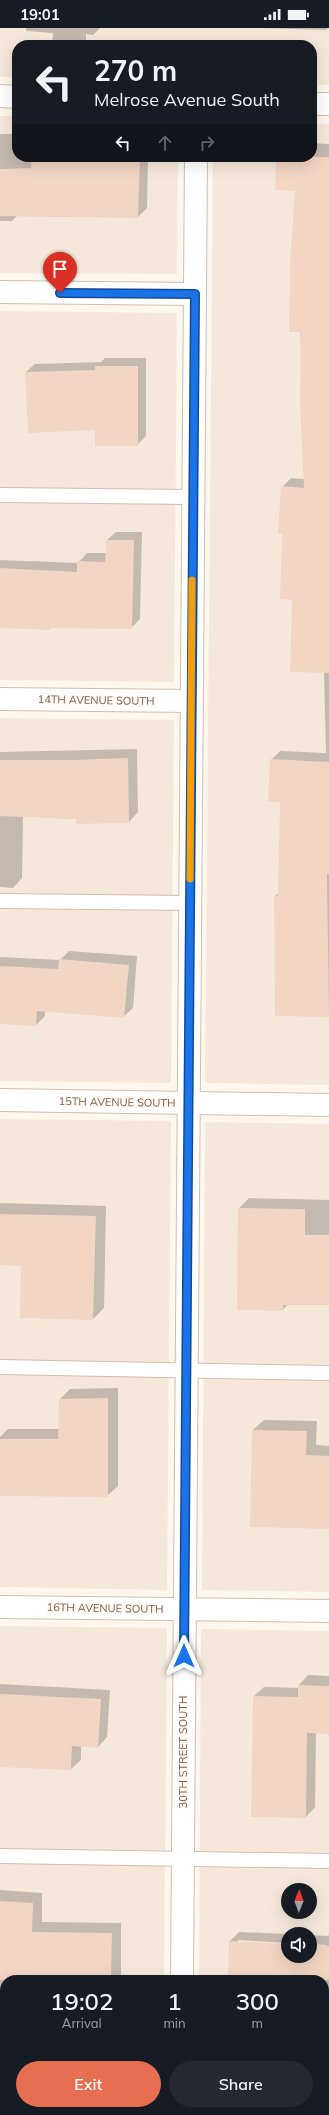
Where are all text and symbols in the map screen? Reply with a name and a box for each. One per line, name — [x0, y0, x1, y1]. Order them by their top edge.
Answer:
text: 19:01 — [20, 5, 60, 24]
text: 270 m — [94, 53, 177, 88]
icon: left — [28, 56, 80, 108]
text: Melrose Avenue South — [94, 88, 280, 111]
icon: left — [112, 132, 134, 154]
icon: ahead — [154, 132, 176, 154]
icon: right — [196, 132, 218, 154]
pin — [43, 252, 77, 293]
icon: arrive — [49, 258, 71, 280]
street label: 14TH AVENUE SOUTH — [37, 692, 155, 708]
street label: 15TH AVENUE SOUTH — [58, 1094, 176, 1110]
street label: 16TH AVENUE SOUTH — [46, 1600, 164, 1616]
position arrow — [163, 1635, 205, 1677]
street label: 30TH STREET SOUTH — [176, 1696, 190, 1808]
north arrow — [281, 1883, 317, 1919]
map controls — [281, 1883, 317, 1963]
button: sound — [281, 1927, 317, 1963]
text: 19:02 — [50, 1986, 113, 2016]
text: 1 — [167, 1986, 182, 2016]
text: 300 — [236, 1986, 279, 2016]
text: Arrival — [62, 2015, 102, 2031]
text: min — [163, 2015, 186, 2031]
text: m — [252, 2015, 263, 2031]
button: Exit — [16, 2061, 161, 2107]
button: Share — [169, 2061, 313, 2107]

